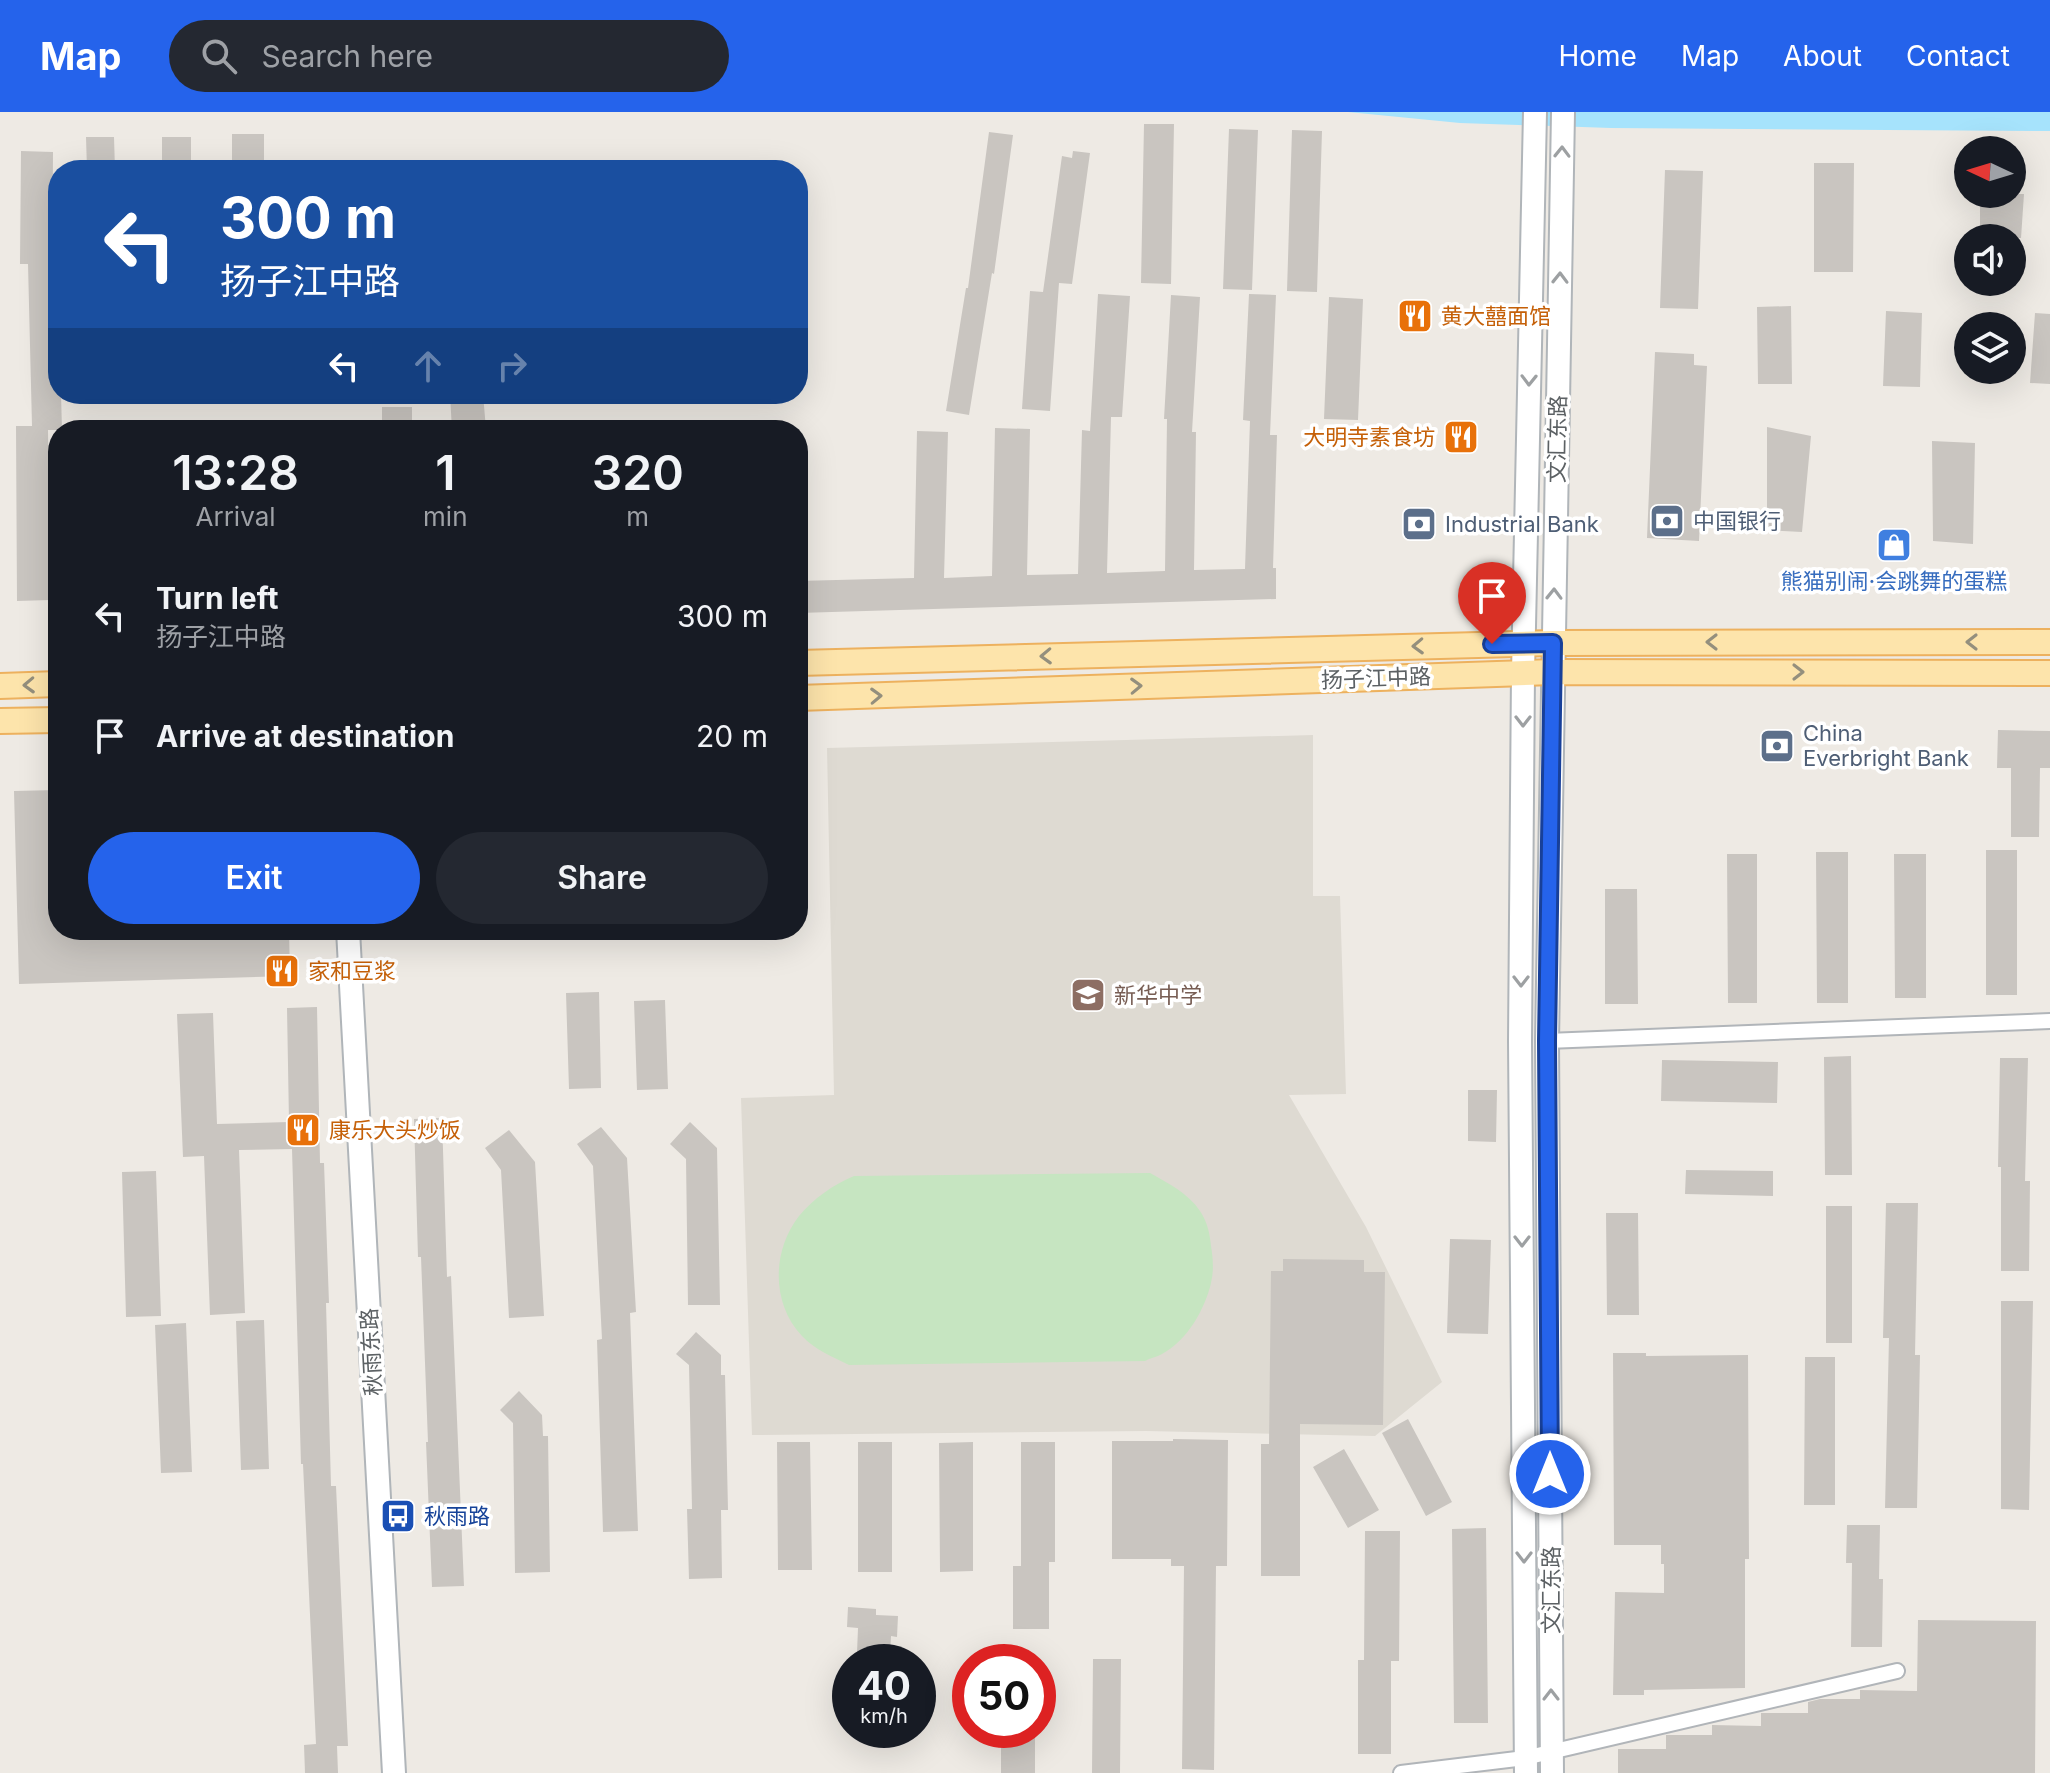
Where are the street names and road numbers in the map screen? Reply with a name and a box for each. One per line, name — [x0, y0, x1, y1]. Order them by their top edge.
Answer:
street label: 文汇东路 — [1543, 395, 1571, 483]
street label: 扬子江中路 — [1321, 663, 1431, 693]
street label: 秋雨东路 — [356, 1307, 386, 1397]
street label: 文汇东路 — [1538, 1546, 1564, 1634]

